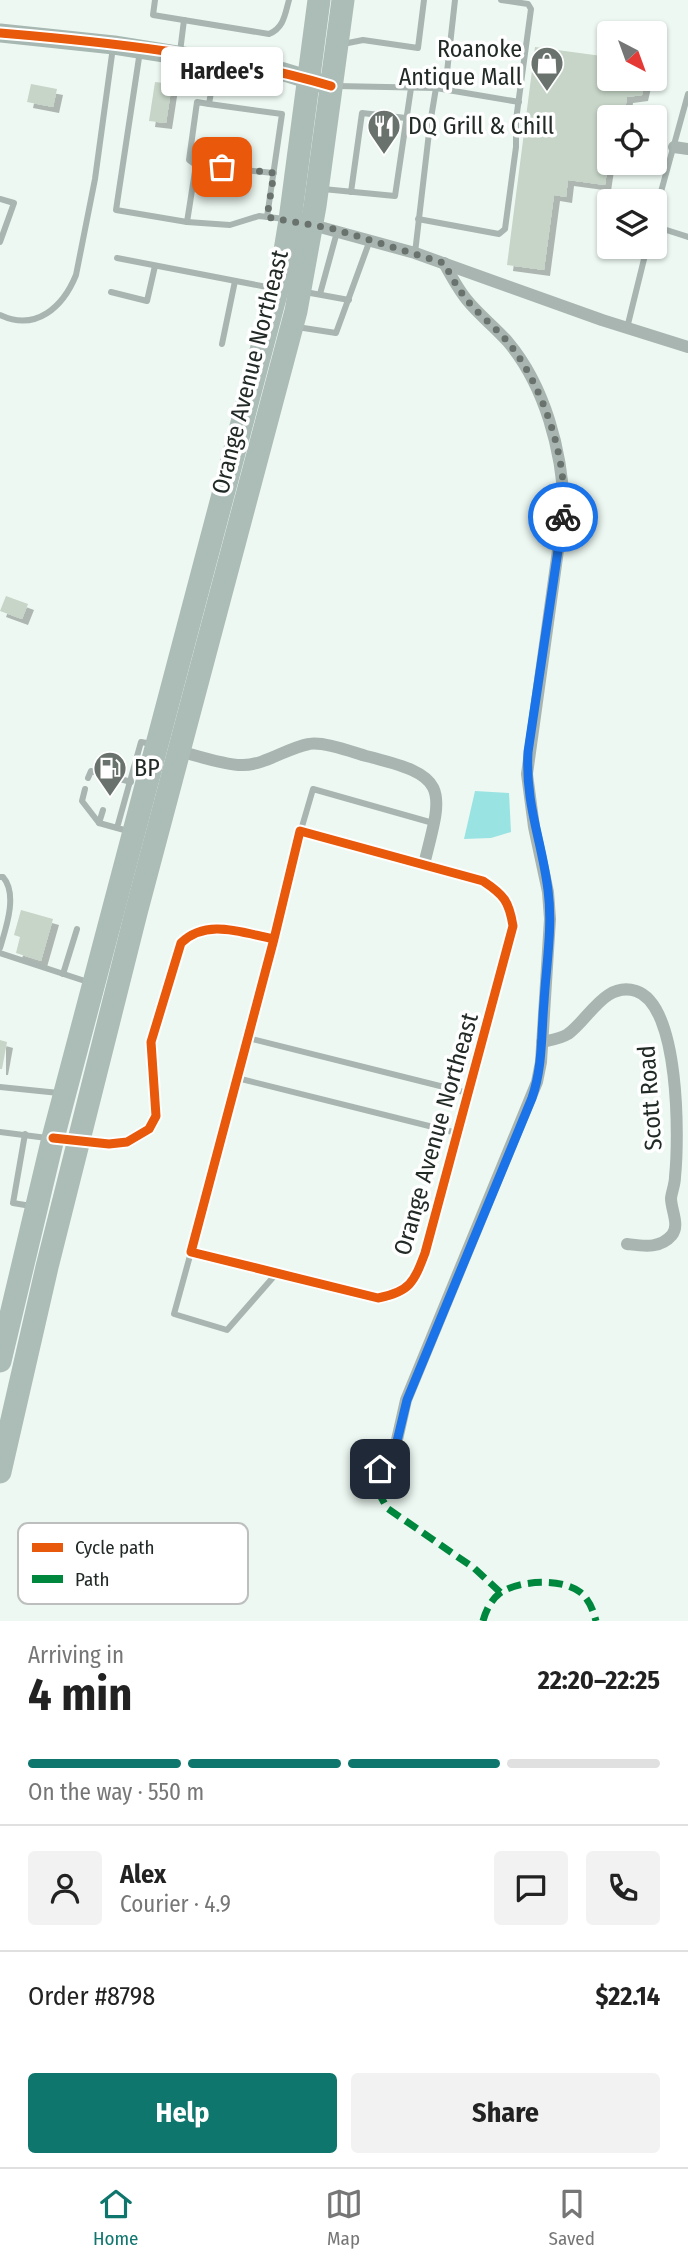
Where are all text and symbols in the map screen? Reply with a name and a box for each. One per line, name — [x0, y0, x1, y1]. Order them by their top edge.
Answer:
north arrow — [597, 21, 667, 91]
map controls — [597, 21, 667, 259]
place label: Roanoke Antique Mall — [399, 35, 522, 91]
shop icon: Roanoke Antique Mall — [528, 44, 566, 93]
callout: Hardee's — [161, 48, 283, 97]
text: Hardee's — [180, 57, 264, 85]
button: locate — [597, 105, 667, 175]
restaurant icon: DQ Grill & Chill — [365, 107, 403, 156]
place label: DQ Grill & Chill — [408, 112, 554, 140]
pin — [192, 137, 252, 197]
icon: bag — [203, 148, 241, 186]
button: layers — [597, 189, 667, 259]
street label: Orange Avenue Northeast — [206, 247, 294, 497]
courier — [528, 482, 598, 552]
icon: bike — [544, 498, 582, 536]
fuel station icon: BP — [91, 749, 129, 798]
place label: BP — [134, 754, 160, 782]
street label: Orange Avenue Northeast — [388, 1010, 484, 1258]
street label: Scott Road — [632, 1044, 668, 1152]
pin — [350, 1439, 410, 1499]
icon: home — [361, 1450, 399, 1488]
legend — [18, 1523, 248, 1604]
text: Cycle path — [75, 1536, 154, 1559]
text: Path — [75, 1568, 110, 1591]
text: Arriving in — [28, 1641, 124, 1669]
text: 22:20–22:25 — [538, 1665, 660, 1696]
text: 4 min — [28, 1667, 132, 1722]
text: On the way · 550 m — [28, 1778, 204, 1806]
button: person — [28, 1851, 102, 1925]
button: chat — [494, 1851, 568, 1925]
button: phone — [586, 1851, 660, 1925]
text: Alex — [120, 1859, 166, 1890]
text: Courier · 4.9 — [120, 1890, 231, 1918]
text: Order #8798 — [28, 1981, 155, 2012]
text: $22.14 — [596, 1981, 660, 2012]
button: Help — [28, 2073, 337, 2153]
button: Share — [351, 2073, 660, 2153]
tab: Home — [93, 2185, 139, 2250]
tab: Map — [325, 2185, 363, 2250]
tab: Saved — [549, 2185, 595, 2250]

